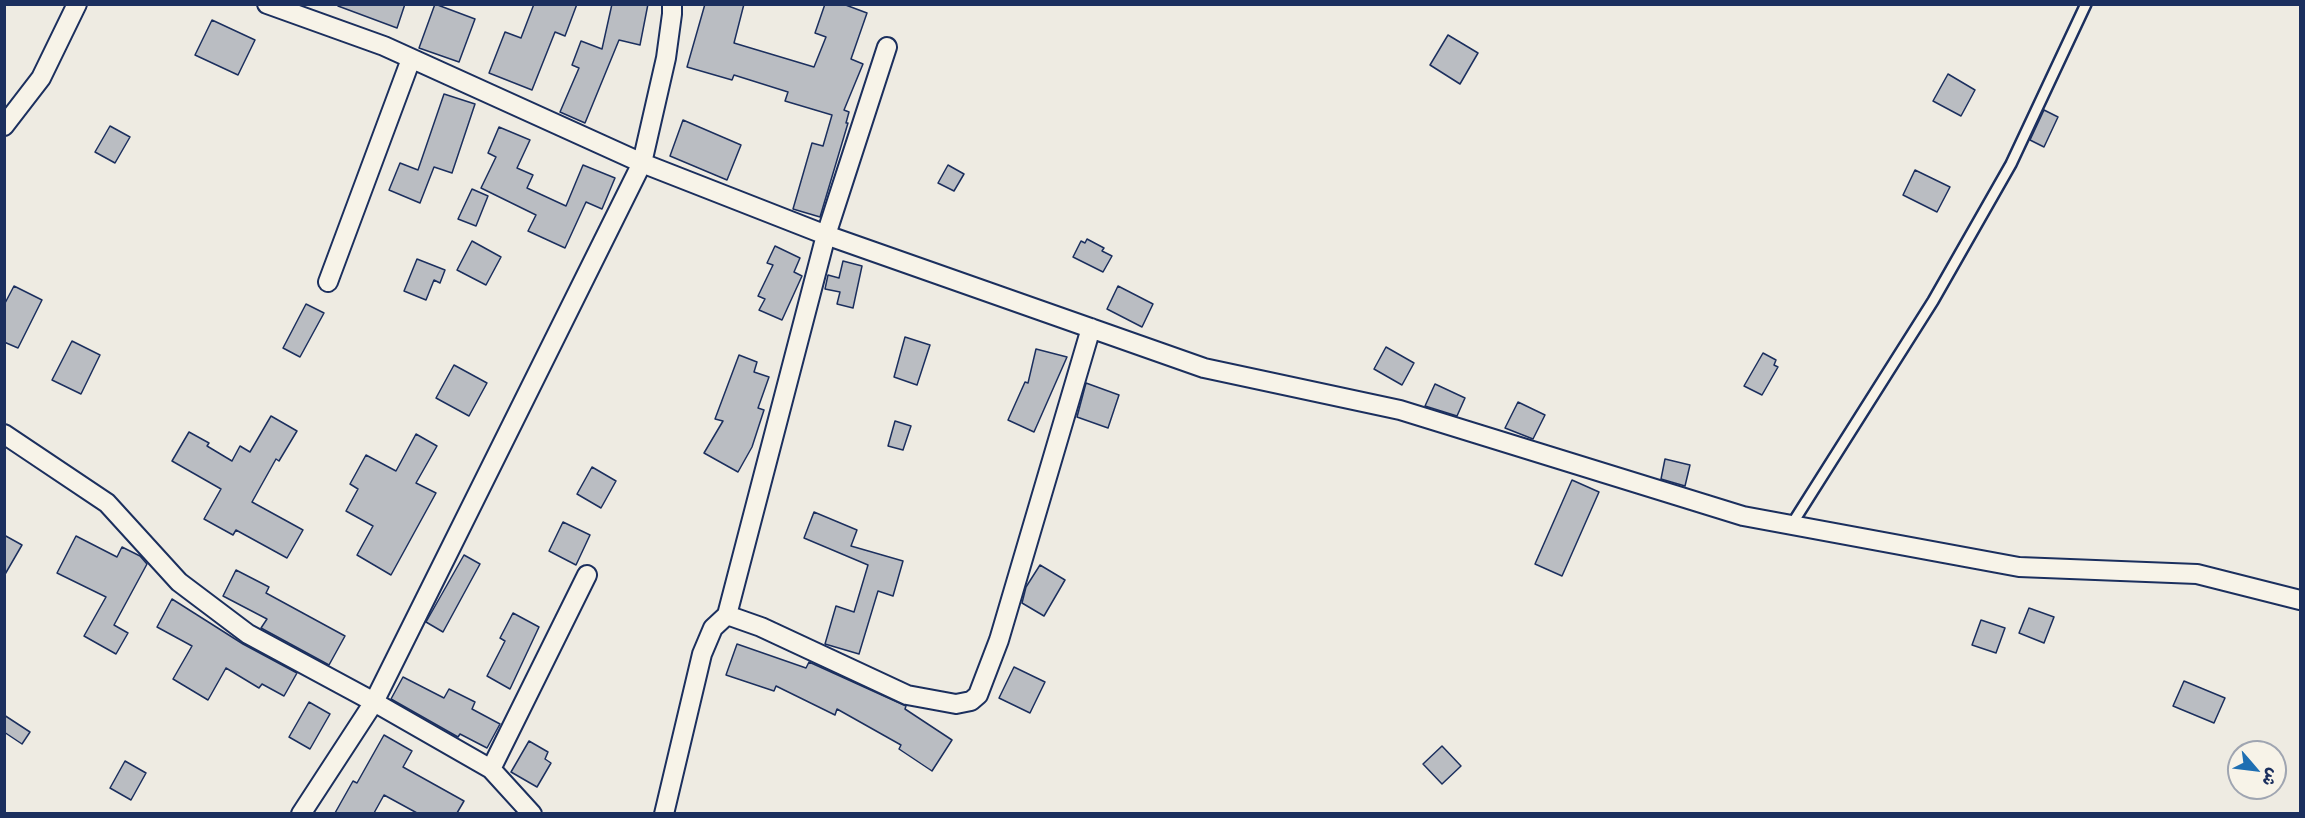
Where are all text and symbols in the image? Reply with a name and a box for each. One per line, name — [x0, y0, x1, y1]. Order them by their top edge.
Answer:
north arrow — [2227, 740, 2287, 800]
text: ش — [2257, 765, 2285, 790]

